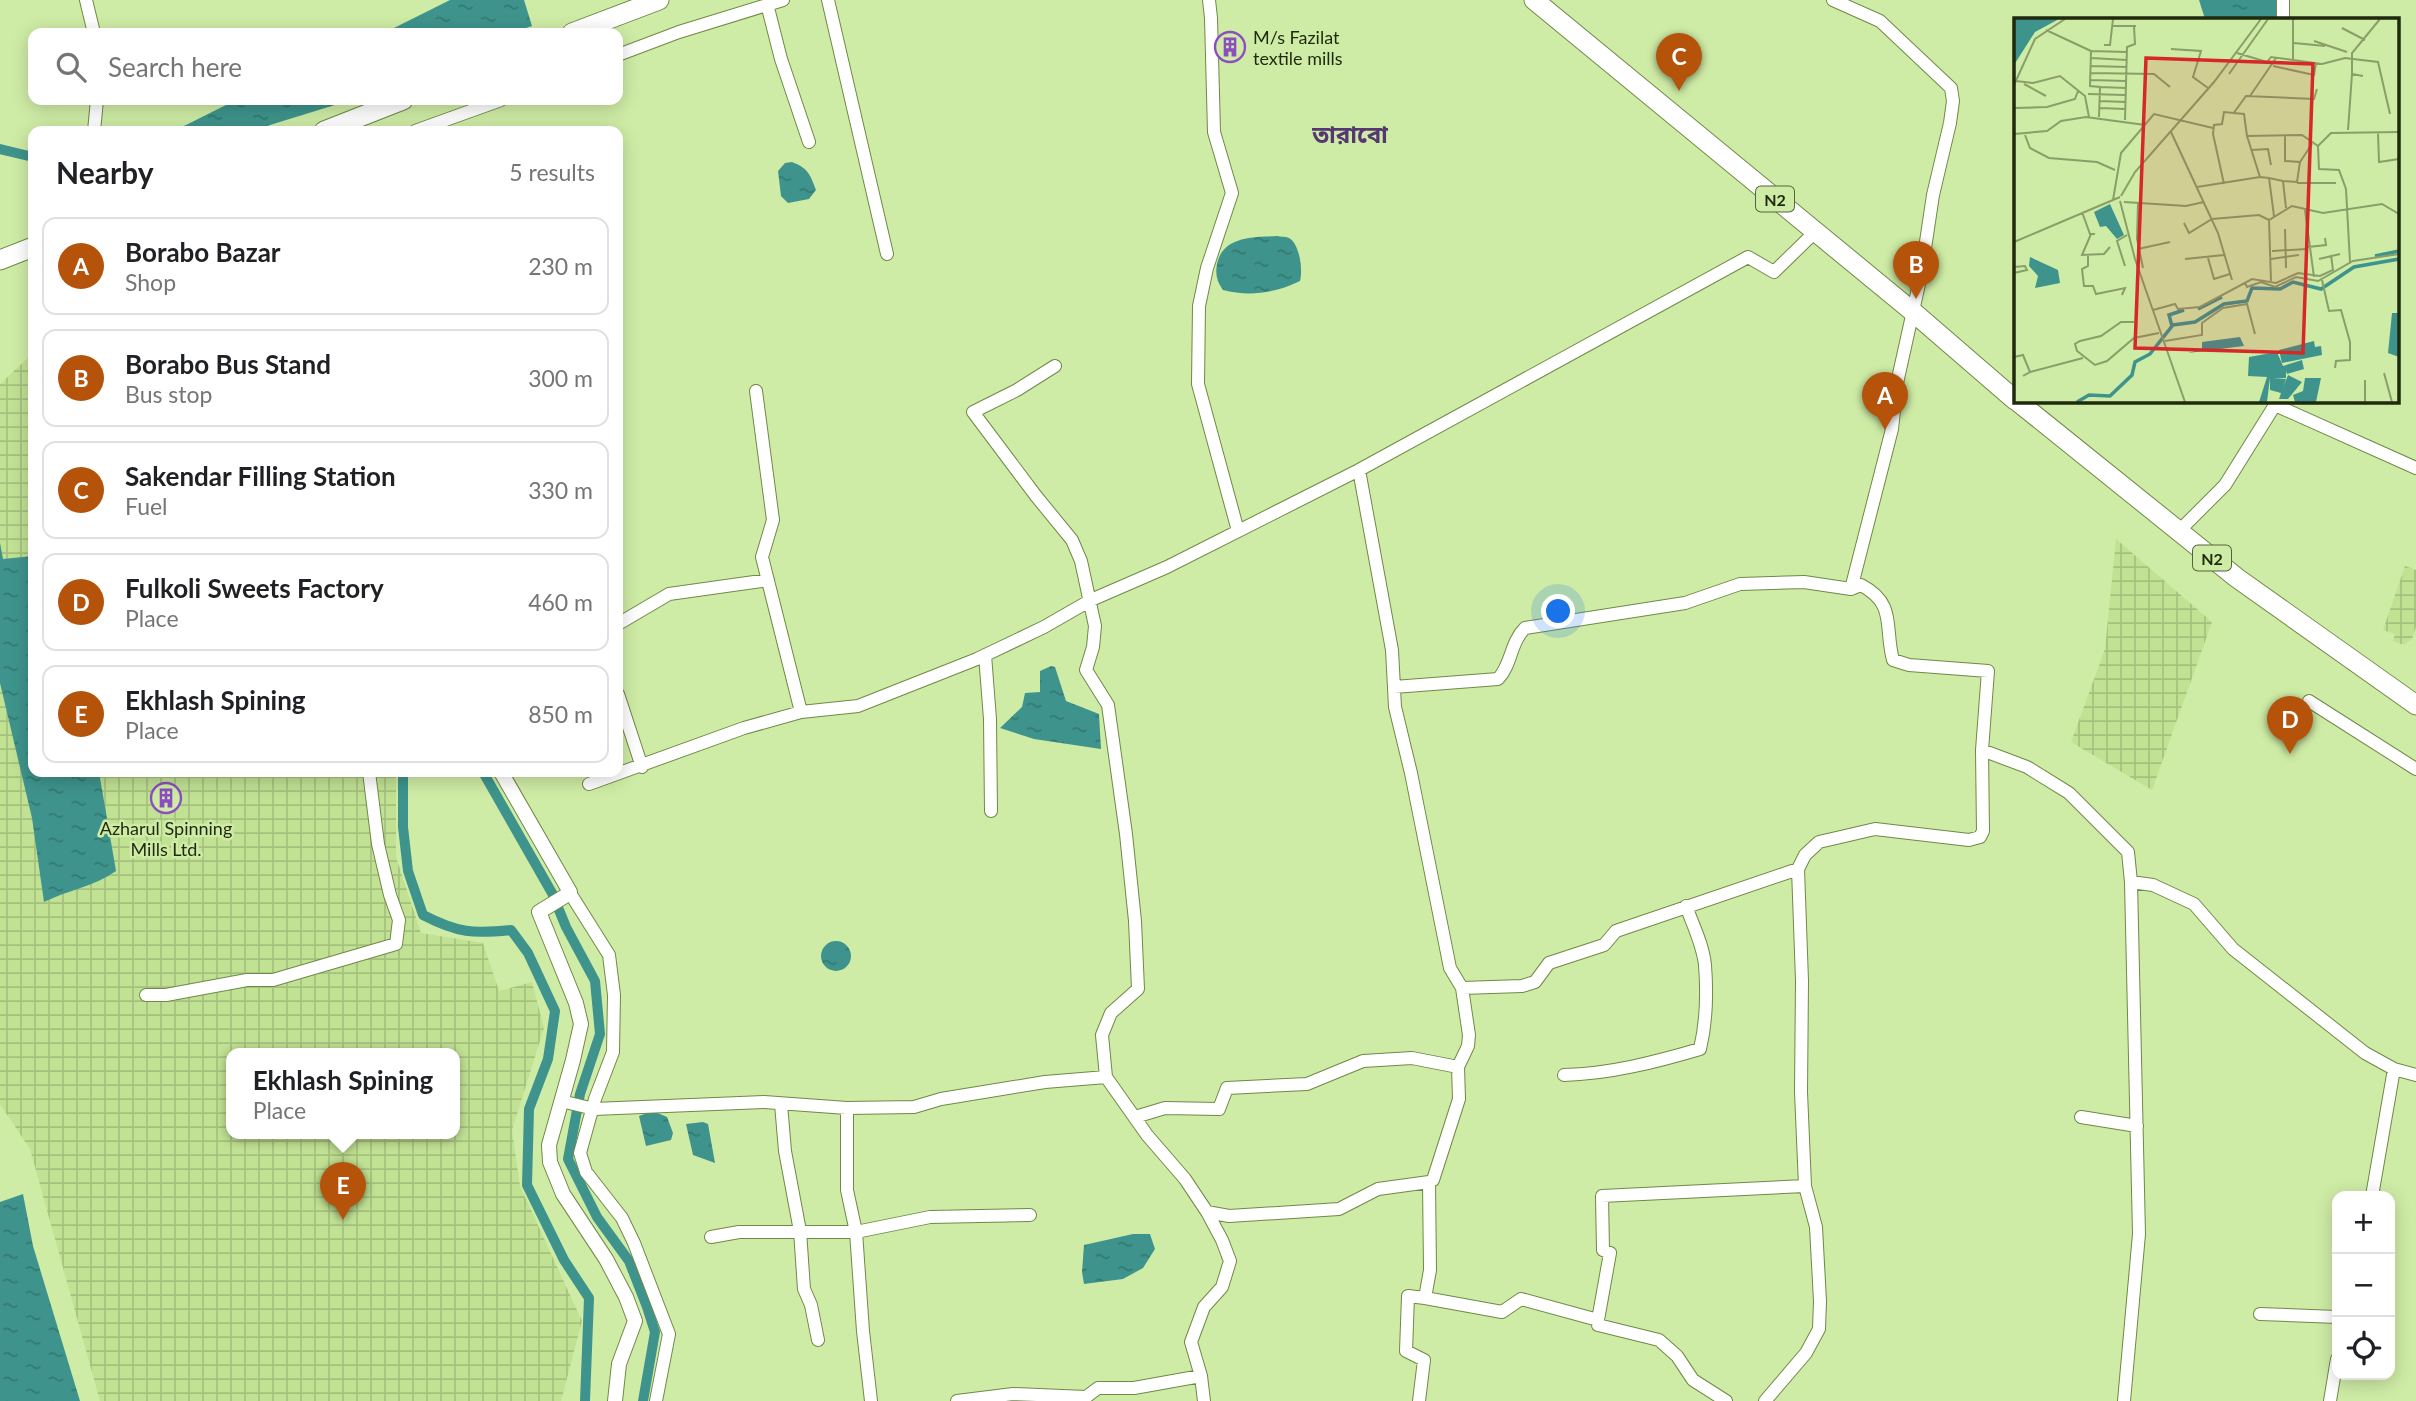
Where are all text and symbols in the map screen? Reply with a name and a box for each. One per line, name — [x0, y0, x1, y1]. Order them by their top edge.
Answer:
inset map — [2014, 18, 2398, 402]
place label: M/s Fazilat textile mills — [1253, 26, 1343, 69]
search box — [28, 28, 623, 105]
building icon: M/s Fazilat textile mills — [1213, 30, 1247, 64]
pin: C — [1656, 33, 1702, 91]
icon: search — [52, 48, 90, 86]
text: Search here — [108, 51, 242, 83]
district label: তারাবো — [1311, 119, 1389, 148]
text: Nearby — [56, 154, 154, 190]
text: 5 results — [509, 158, 595, 186]
road number: N2 — [1756, 186, 1794, 211]
text: Borabo Bazar — [125, 236, 281, 268]
pin: B — [1893, 241, 1939, 299]
text: A — [73, 252, 89, 280]
text: 230 m — [528, 252, 593, 280]
text: Shop — [125, 268, 176, 296]
text: Borabo Bus Stand — [125, 348, 331, 380]
text: B — [73, 364, 89, 392]
text: 300 m — [528, 364, 593, 392]
pin: A — [1862, 372, 1908, 430]
text: Bus stop — [125, 380, 212, 408]
text: Sakendar Filling Station — [125, 460, 396, 492]
text: C — [73, 476, 89, 504]
text: 330 m — [528, 476, 593, 504]
text: Fuel — [125, 492, 168, 520]
road number: N2 — [2193, 545, 2231, 570]
text: Fulkoli Sweets Factory — [125, 572, 384, 604]
text: D — [72, 588, 90, 616]
text: 460 m — [528, 588, 593, 616]
your location — [1541, 594, 1575, 628]
text: Place — [125, 604, 179, 632]
text: Ekhlash Spining — [125, 684, 306, 716]
pin: D — [2267, 696, 2313, 754]
text: E — [74, 700, 88, 728]
text: 850 m — [528, 700, 593, 728]
text: Place — [125, 716, 179, 744]
building icon: Azharul Spinning Mills Ltd. — [149, 781, 183, 815]
place label: Azharul Spinning Mills Ltd. — [100, 817, 232, 860]
popup — [226, 1048, 460, 1139]
text: Ekhlash Spining — [253, 1064, 433, 1096]
text: Place — [253, 1096, 306, 1124]
pin: E — [320, 1162, 366, 1220]
map controls — [2332, 1191, 2395, 1380]
button: + — [2332, 1191, 2395, 1254]
button: − — [2332, 1254, 2395, 1317]
button: locate — [2332, 1317, 2395, 1380]

